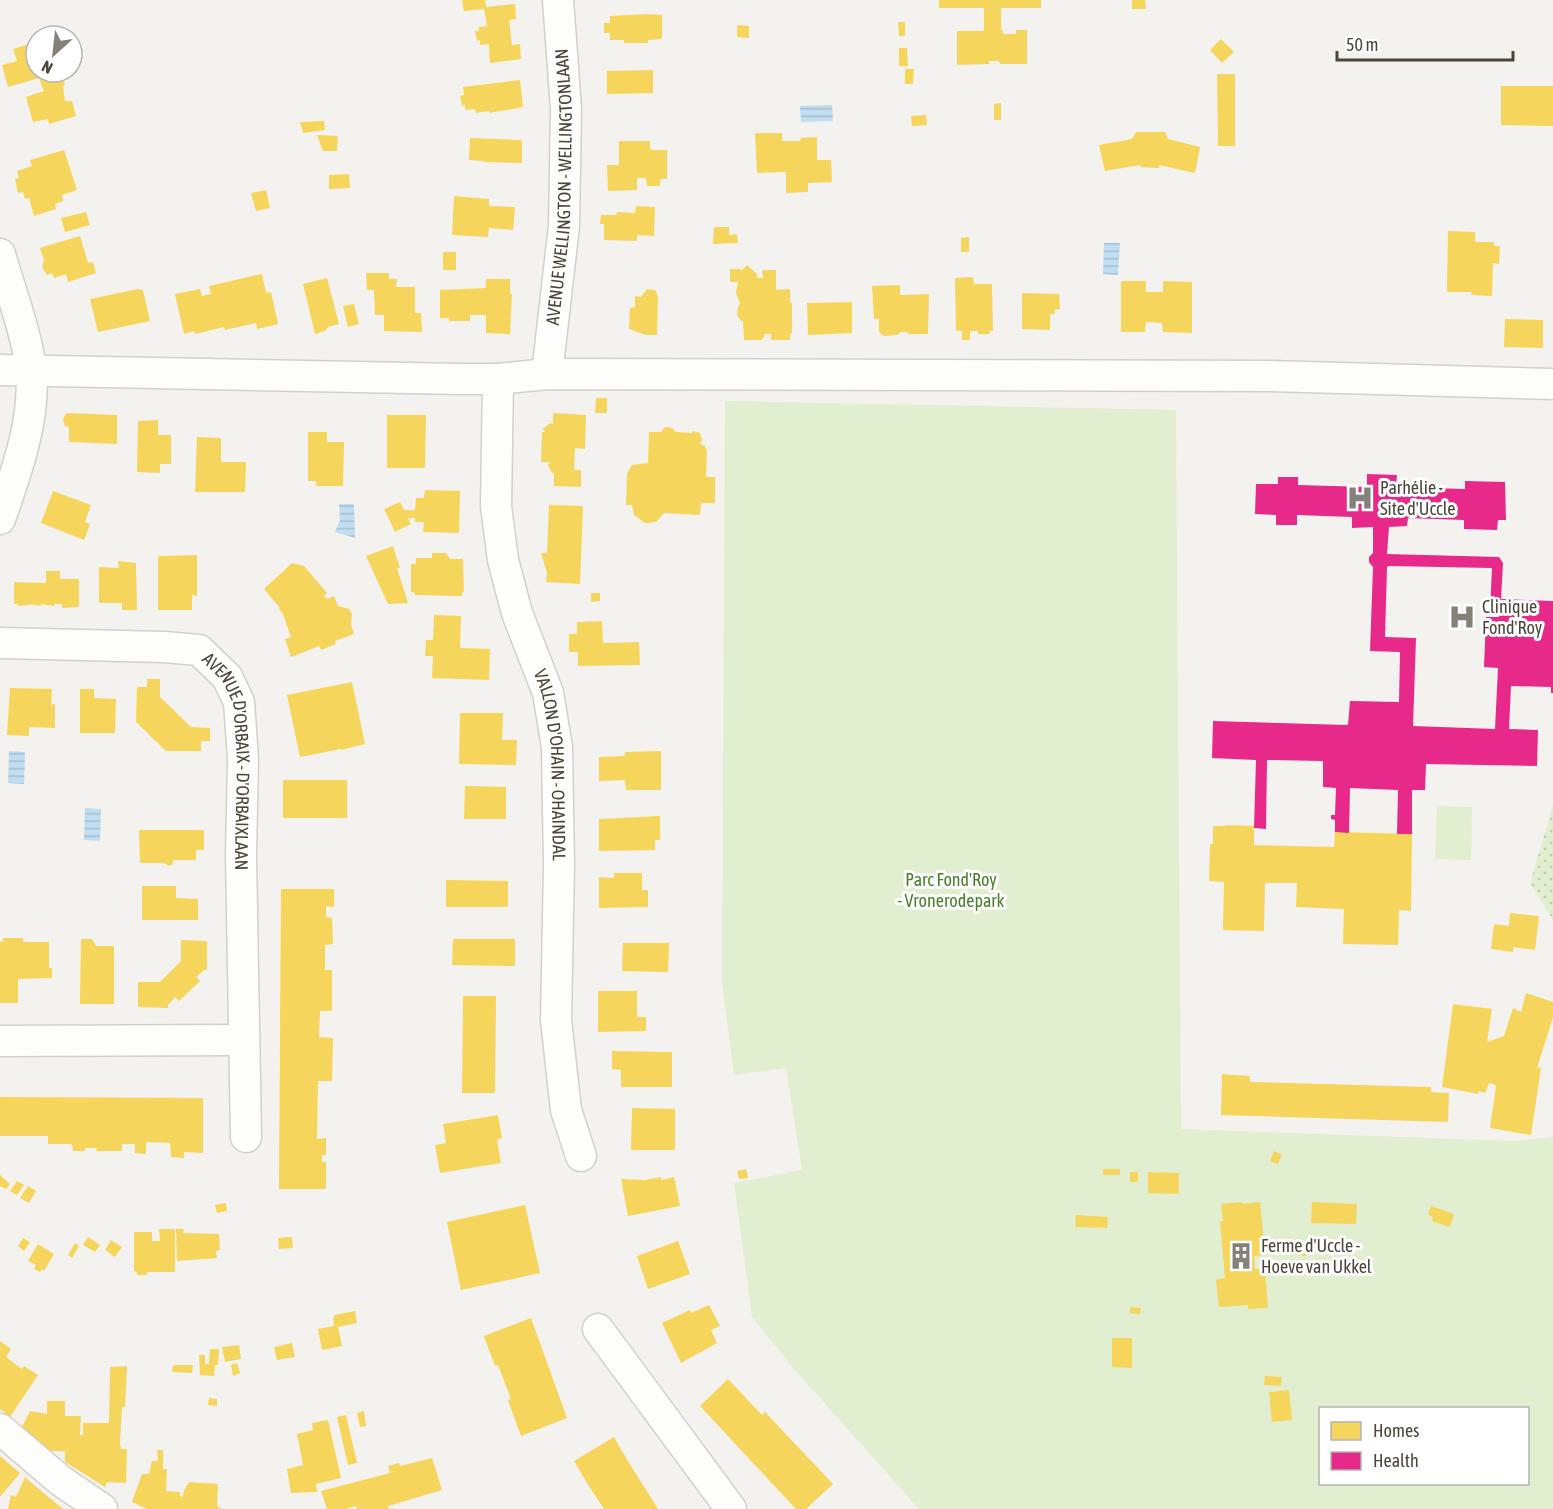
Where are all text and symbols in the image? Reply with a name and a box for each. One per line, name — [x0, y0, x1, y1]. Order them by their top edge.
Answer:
north arrow — [24, 24, 84, 84]
scale bar — [1337, 24, 1512, 62]
text: 50 m — [1346, 34, 1378, 55]
street label: AVENUE WELLINGTON - WELLINGTONLAAN — [542, 48, 576, 326]
text: N — [39, 57, 55, 78]
place label: Parhélie - Site d'Uccle — [1380, 477, 1456, 519]
hospital icon: Parhélie - Site d'Uccle — [1345, 483, 1375, 513]
place label: Clinique Fond'Roy — [1482, 596, 1542, 638]
hospital icon: Clinique Fond'Roy — [1447, 602, 1477, 632]
street label: AVENUE D'ORBAIX - D'ORBAIXLAAN — [198, 648, 254, 870]
street label: VALLON D'OHAIN - OHAINDAL — [530, 666, 570, 861]
park label: Parc Fond'Roy - Vronerodepark — [897, 869, 1005, 911]
place label: Ferme d'Uccle - Hoeve van Ukkel — [1261, 1235, 1372, 1277]
building icon: Ferme d'Uccle - Hoeve van Ukkel — [1226, 1241, 1256, 1271]
legend — [1319, 1407, 1529, 1485]
text: Homes — [1373, 1420, 1419, 1441]
text: Health — [1373, 1450, 1419, 1471]

